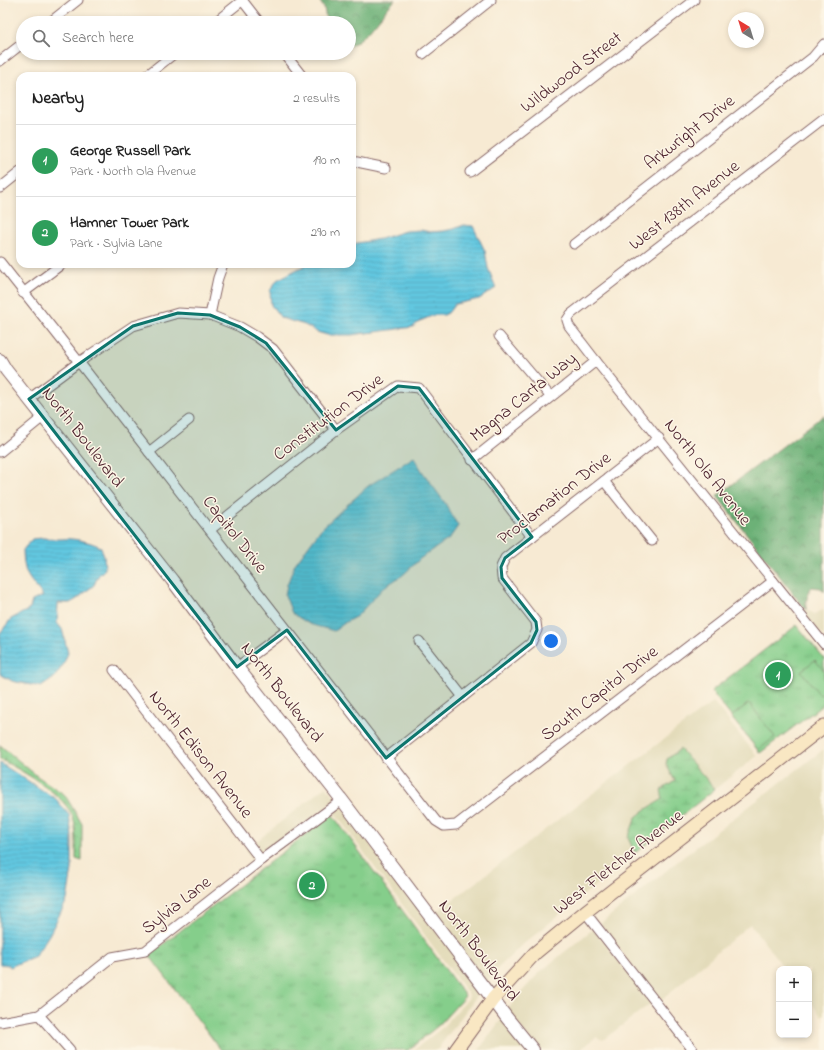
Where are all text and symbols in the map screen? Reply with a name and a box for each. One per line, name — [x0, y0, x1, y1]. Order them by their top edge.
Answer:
north arrow — [728, 12, 764, 48]
search box — [16, 16, 356, 60]
street label: Wildwood Street — [516, 26, 628, 120]
icon: search — [30, 27, 52, 49]
text: Search here — [62, 27, 134, 49]
text: Nearby — [32, 86, 84, 111]
text: 2 results — [293, 89, 340, 108]
street label: Arkwright Drive — [639, 89, 742, 178]
text: George Russell Park — [70, 140, 191, 162]
text: 1 — [43, 151, 47, 170]
text: 190 m — [313, 151, 340, 170]
street label: West 138th Avenue — [624, 154, 747, 258]
text: Park · North Ola Avenue — [70, 162, 196, 181]
text: Hamner Tower Park — [70, 212, 189, 234]
text: 2 — [42, 223, 48, 242]
text: 290 m — [311, 223, 340, 242]
text: Park · Sylvia Lane — [70, 234, 162, 253]
street label: Magna Carta Way — [465, 347, 584, 450]
street label: Constitution Drive — [268, 367, 390, 468]
street label: North Boulevard — [34, 382, 130, 494]
street label: North Ola Avenue — [657, 414, 758, 533]
street label: Proclamation Drive — [493, 446, 618, 552]
street label: Capitol Drive — [195, 491, 273, 580]
your location — [541, 631, 561, 651]
street label: North Boulevard — [233, 637, 329, 749]
street label: South Capitol Drive — [536, 639, 665, 748]
pin: 1 — [765, 660, 791, 690]
street label: North Edison Avenue — [142, 685, 259, 825]
street label: West Fletcher Avenue — [548, 803, 690, 922]
street label: Sylvia Lane — [137, 870, 218, 942]
pin: 2 — [299, 870, 325, 900]
street label: North Boulevard — [431, 895, 525, 1007]
map controls — [776, 966, 812, 1038]
button: + — [776, 966, 812, 1002]
button: − — [776, 1002, 812, 1038]

